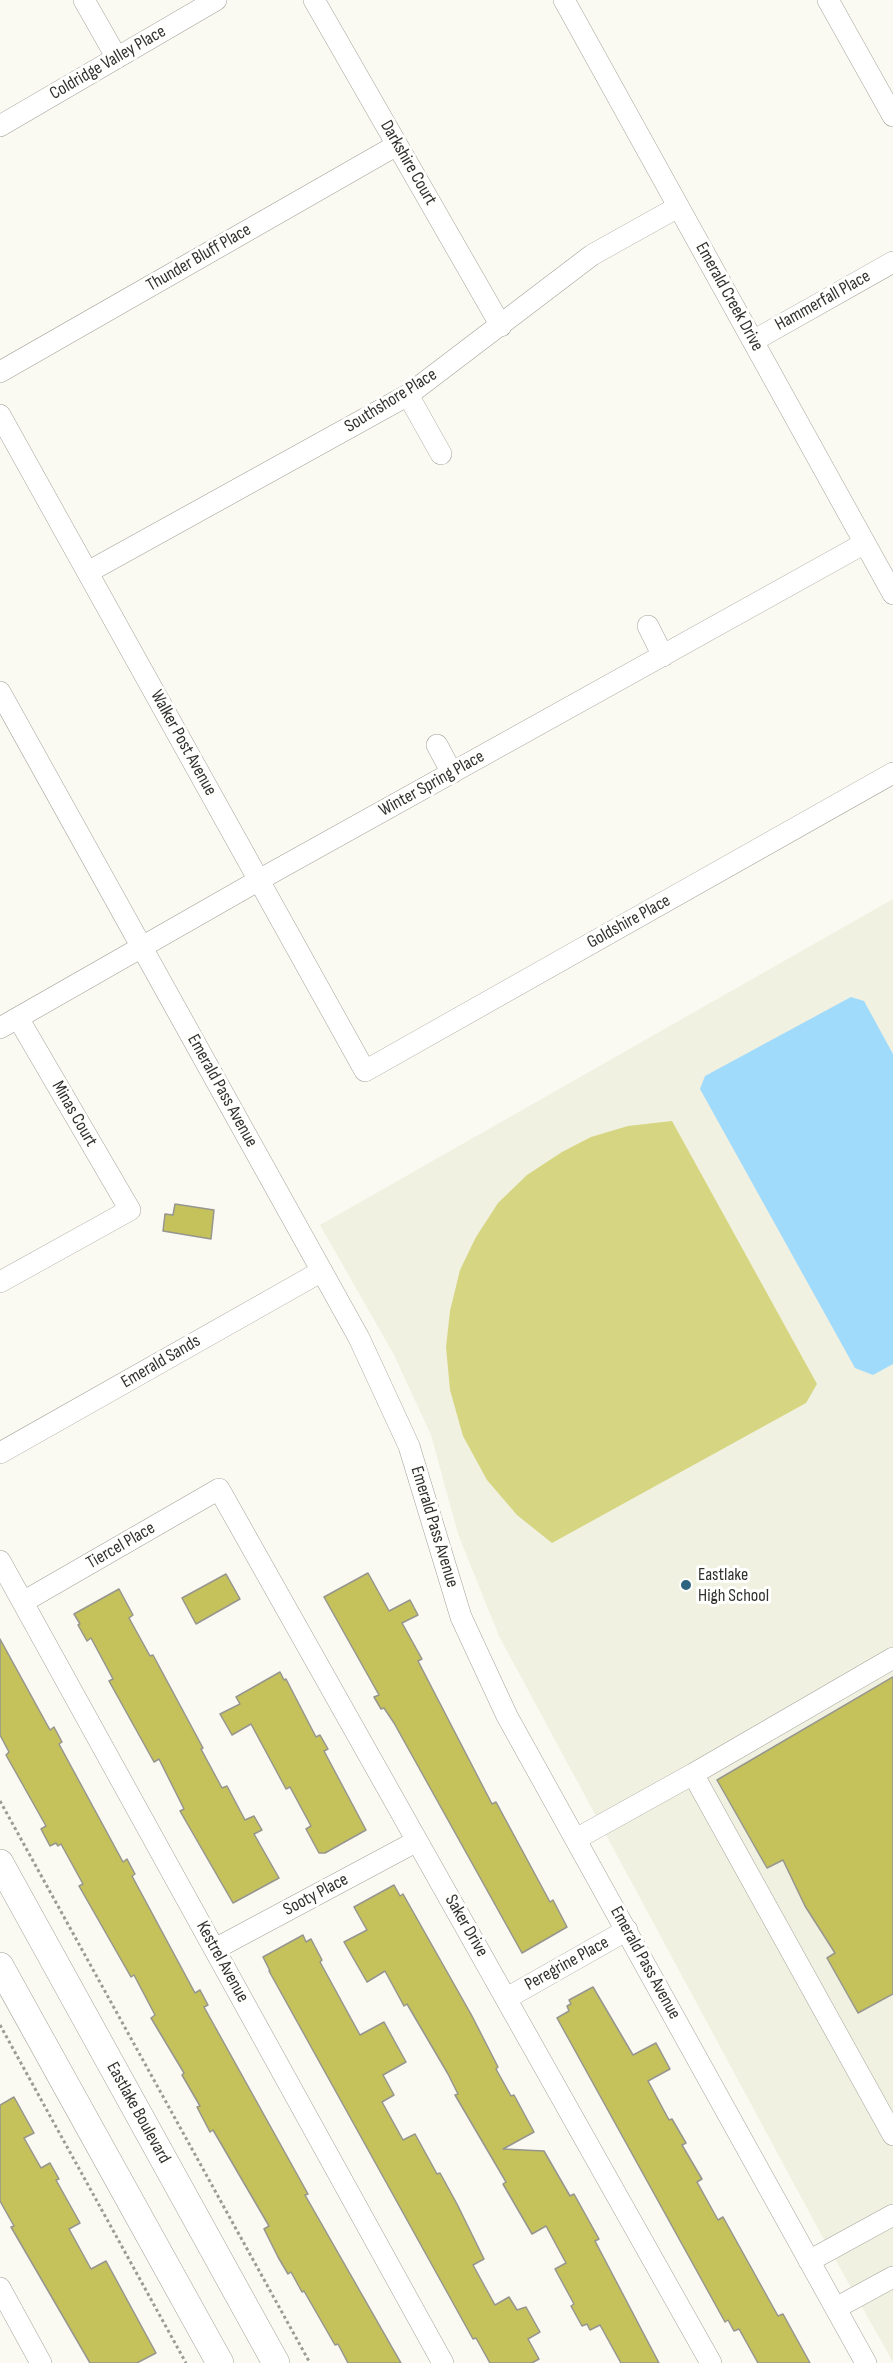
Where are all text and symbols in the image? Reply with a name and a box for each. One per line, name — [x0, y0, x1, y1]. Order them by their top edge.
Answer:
street label: Coldridge Valley Place — [46, 21, 170, 105]
street label: Darkshire Court — [375, 117, 441, 209]
street label: Thunder Bluff Place — [143, 219, 255, 297]
street label: Emerald Creek Drive — [690, 239, 768, 355]
street label: Hammerfall Place — [772, 266, 874, 336]
street label: Southshore Place — [341, 364, 441, 438]
street label: Walker Post Avenue — [145, 686, 221, 800]
street label: Winter Spring Place — [376, 746, 488, 822]
street label: Goldshire Place — [584, 890, 674, 954]
street label: Emerald Pass Avenue — [182, 1031, 262, 1151]
street label: Minas Court — [47, 1077, 101, 1151]
street label: Emerald Sands — [117, 1331, 205, 1393]
street label: Emerald Pass Avenue — [405, 1464, 463, 1590]
street label: Tiercel Place — [83, 1518, 159, 1574]
place label: Eastlake High School — [698, 1564, 769, 1606]
marker: Eastlake High School — [679, 1578, 693, 1592]
street label: Sooty Place — [280, 1869, 352, 1921]
street label: Saker Drive — [440, 1891, 492, 1961]
street label: Emerald Pass Avenue — [605, 1903, 685, 2023]
street label: Kestrel Avenue — [191, 1918, 253, 2006]
street label: Peregrine Place — [521, 1932, 613, 1996]
street label: Eastlake Boulevard — [101, 2059, 175, 2167]

